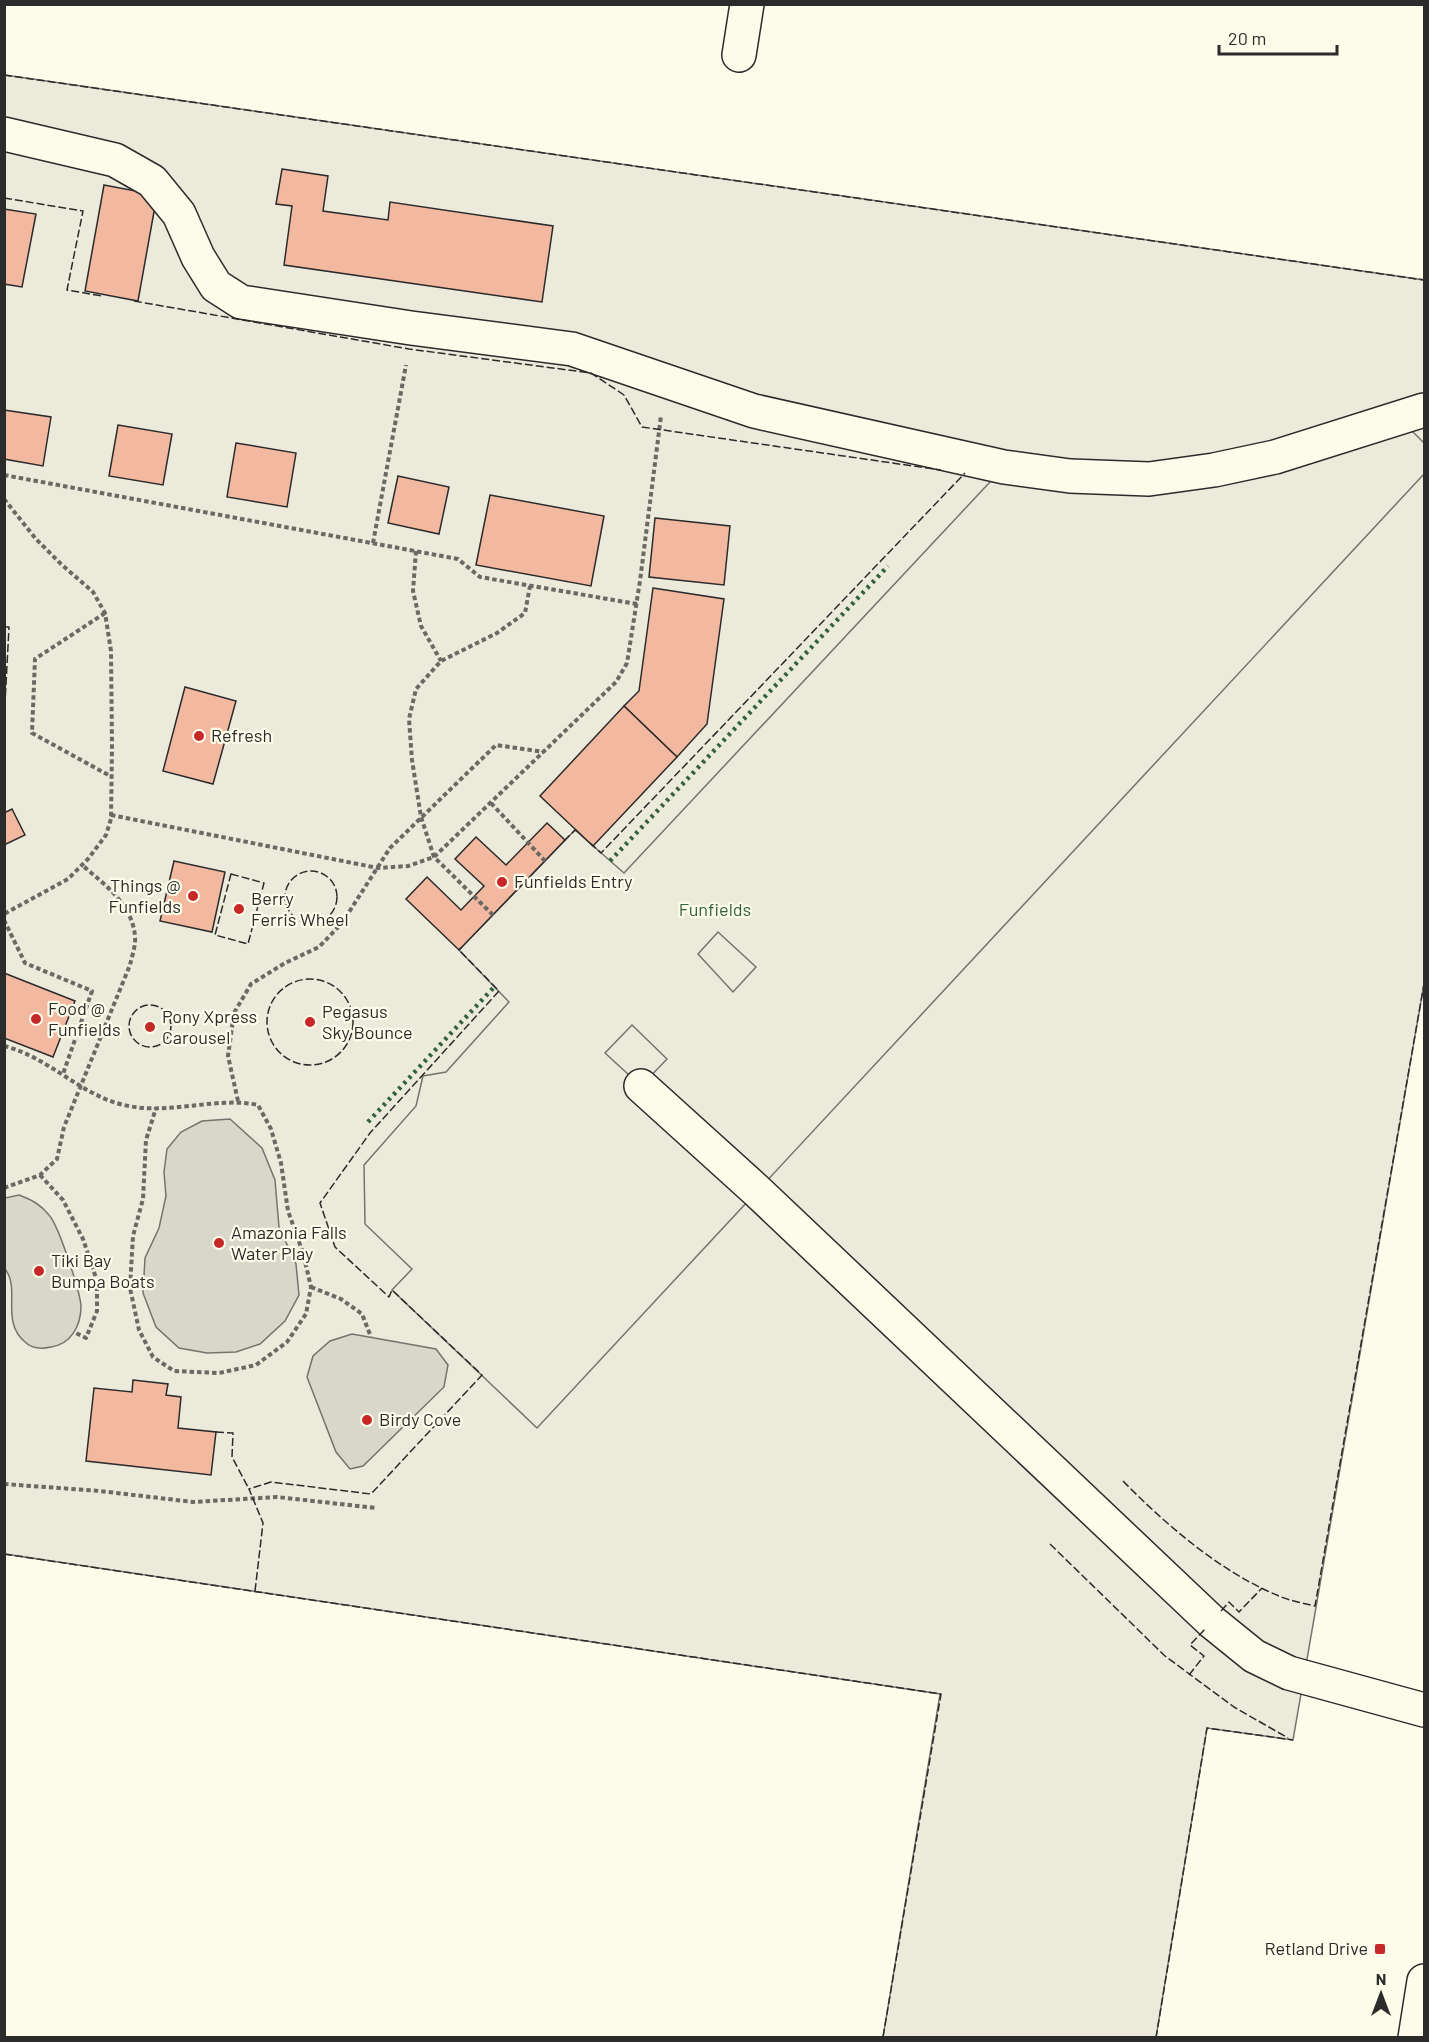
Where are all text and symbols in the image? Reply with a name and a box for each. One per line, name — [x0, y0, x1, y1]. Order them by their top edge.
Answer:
scale bar — [1219, 18, 1338, 56]
text: 20 m — [1228, 27, 1266, 49]
place label: Refresh — [211, 724, 272, 746]
marker: Refresh — [192, 729, 206, 743]
place label: Funfields Entry — [514, 870, 633, 892]
place label: Things @ Funfields — [108, 874, 181, 917]
marker: Funfields Entry — [495, 875, 509, 889]
place label: Berry Ferris Wheel — [251, 887, 349, 930]
marker: Things @ Funfields — [186, 889, 200, 903]
park label: Funfields — [679, 898, 751, 920]
marker: Berry Ferris Wheel — [232, 902, 246, 916]
place label: Food @ Funfields — [48, 997, 121, 1040]
place label: Pegasus Sky Bounce — [322, 1000, 413, 1043]
place label: Pony Xpress Carousel — [162, 1005, 257, 1048]
marker: Food @ Funfields — [29, 1012, 43, 1026]
marker: Pegasus Sky Bounce — [303, 1015, 317, 1029]
marker: Pony Xpress Carousel — [143, 1020, 157, 1034]
place label: Amazonia Falls Water Play — [231, 1221, 347, 1264]
marker: Amazonia Falls Water Play — [212, 1236, 226, 1250]
place label: Tiki Bay Bumpa Boats — [51, 1249, 155, 1292]
marker: Tiki Bay Bumpa Boats — [32, 1264, 46, 1278]
place label: Birdy Cove — [379, 1408, 461, 1430]
marker: Birdy Cove — [360, 1413, 374, 1427]
place label: Retland Drive — [1265, 1937, 1368, 1959]
marker: Retland Drive — [1373, 1942, 1387, 1956]
north arrow — [1351, 1964, 1411, 2024]
text: N — [1376, 1969, 1386, 1988]

